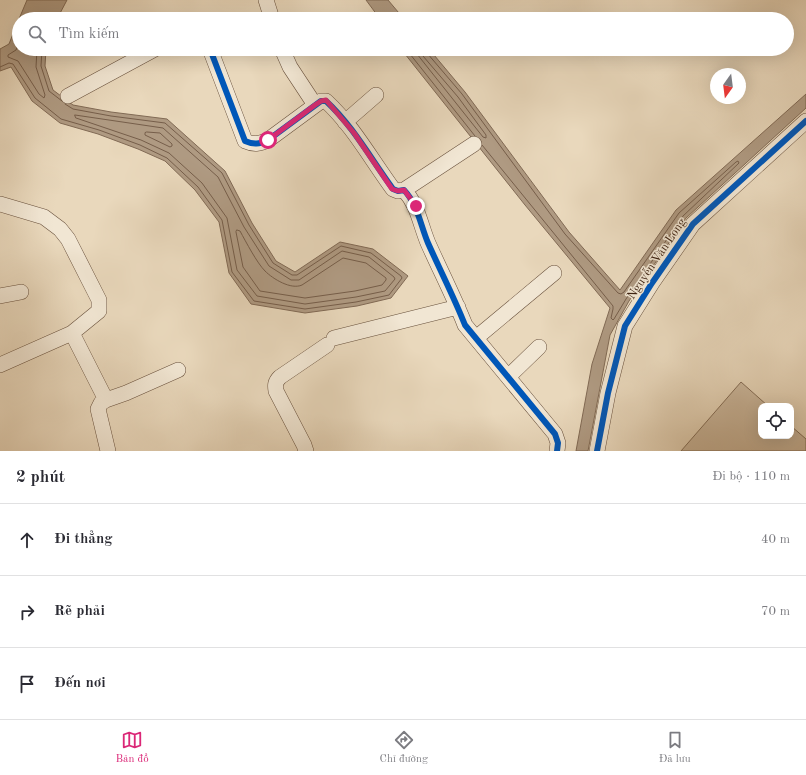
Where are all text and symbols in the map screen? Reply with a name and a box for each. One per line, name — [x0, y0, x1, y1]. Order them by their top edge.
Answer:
search box — [12, 12, 794, 56]
icon: search — [26, 23, 48, 45]
text: Tìm kiếm — [58, 27, 120, 42]
north arrow — [710, 68, 746, 104]
route start — [259, 131, 277, 149]
route end — [407, 197, 425, 215]
street label: Nguyễn Văn Long — [625, 215, 689, 302]
map controls — [758, 403, 794, 439]
button: locate — [758, 403, 794, 439]
text: 2 phút — [16, 469, 65, 486]
text: Đi bộ · 110 m — [712, 470, 790, 483]
icon: ahead — [16, 529, 38, 551]
text: Đi thẳng — [54, 532, 113, 547]
text: 40 m — [761, 533, 790, 546]
icon: right — [16, 601, 38, 623]
text: Rẽ phải — [54, 604, 105, 619]
text: 70 m — [761, 605, 790, 618]
icon: arrive — [16, 673, 38, 695]
text: Đến nơi — [54, 676, 106, 691]
tab: Bản đồ — [115, 729, 149, 767]
tab: Chỉ đường — [380, 729, 428, 767]
tab: Đã lưu — [659, 729, 691, 767]

